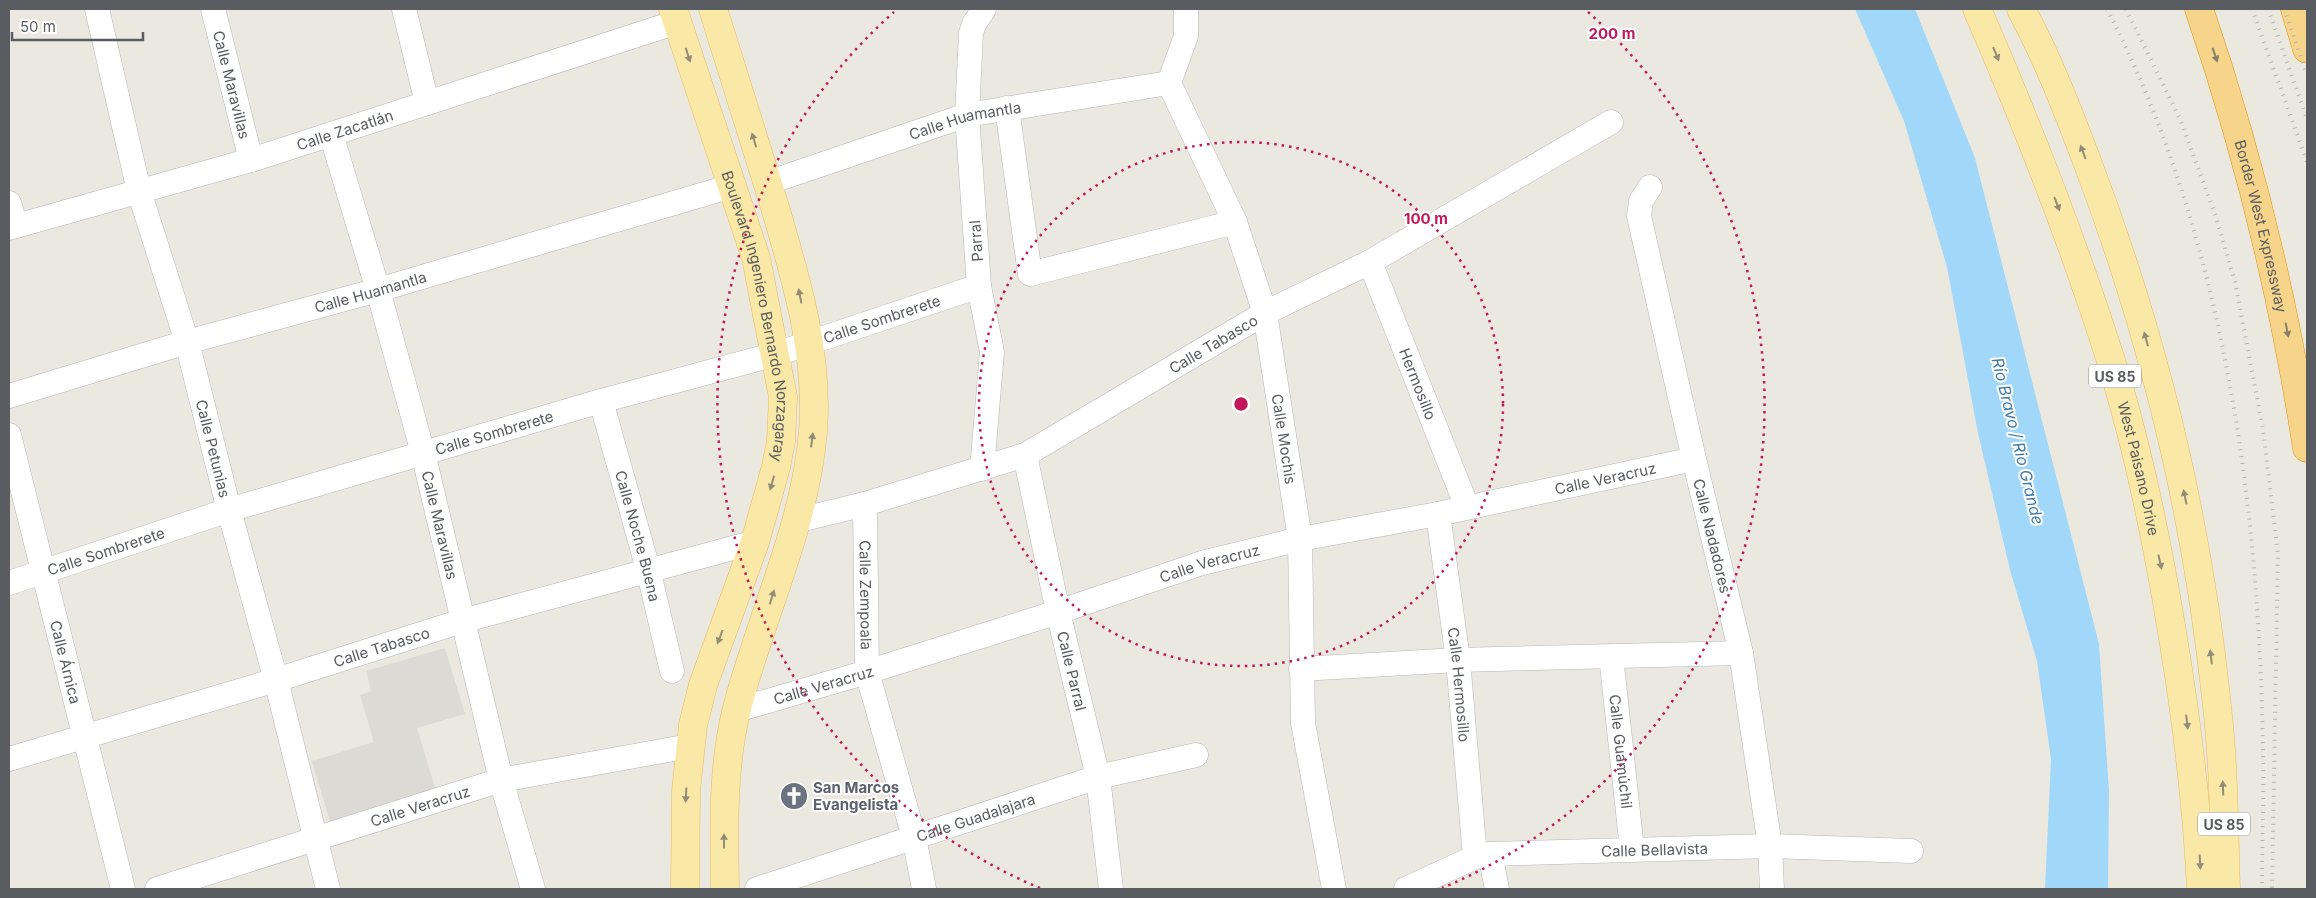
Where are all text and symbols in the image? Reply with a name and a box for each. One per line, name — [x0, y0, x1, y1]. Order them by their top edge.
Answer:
scale bar — [12, 10, 144, 42]
text: 50 m — [20, 17, 56, 36]
text: 200 m — [1589, 24, 1635, 43]
street label: Calle Maravillas — [209, 28, 255, 141]
one-way arrow — [1993, 46, 2001, 61]
one-way arrow — [685, 48, 693, 63]
one-way arrow — [2211, 48, 2219, 63]
street label: Calle Huamantla — [906, 97, 1022, 144]
street label: Calle Zacatlán — [294, 105, 396, 154]
one-way arrow — [749, 132, 757, 147]
street label: Border West Expressway — [2231, 138, 2292, 315]
one-way arrow — [2079, 145, 2087, 159]
street label: Boulevard Ingeniero Bernardo Norzagaray — [718, 168, 793, 464]
one-way arrow — [2054, 197, 2061, 212]
text: 100 m — [1404, 209, 1448, 228]
street label: Parral — [965, 220, 987, 262]
street label: Calle Huamantla — [312, 267, 428, 316]
one-way arrow — [796, 288, 804, 303]
street label: Calle Sombrerete — [821, 290, 943, 347]
street label: Calle Tabasco — [1165, 310, 1261, 377]
one-way arrow — [2283, 323, 2291, 339]
one-way arrow — [2141, 332, 2149, 347]
street label: Hermosillo — [1395, 345, 1441, 423]
water label: Río Bravo / Rio Grande — [1988, 355, 2048, 527]
road number: US 85 — [2089, 364, 2141, 388]
street label: Calle Mochis — [1268, 392, 1301, 485]
centre of rings — [1232, 395, 1250, 413]
street label: Calle Petunias — [192, 397, 235, 500]
street label: West Paisano Drive — [2114, 399, 2164, 537]
street label: Calle Sombrerete — [433, 406, 555, 459]
one-way arrow — [808, 431, 816, 447]
street label: Calle Veracruz — [1553, 458, 1658, 498]
street label: Calle Noche Buena — [611, 468, 665, 603]
street label: Calle Maravillas — [418, 469, 462, 581]
one-way arrow — [767, 475, 775, 490]
street label: Calle Nadadores — [1690, 477, 1736, 595]
one-way arrow — [2180, 489, 2188, 505]
street label: Calle Sombrerete — [45, 523, 167, 579]
street label: Calle Zempoala — [856, 540, 876, 650]
street label: Calle Veracruz — [1157, 540, 1262, 586]
one-way arrow — [2156, 554, 2164, 569]
one-way arrow — [768, 589, 776, 604]
street label: Calle Árnica — [46, 618, 86, 706]
street label: Calle Tabasco — [331, 622, 432, 671]
street label: Calle Hermosillo — [1444, 626, 1475, 743]
street label: Calle Parral — [1053, 629, 1091, 713]
one-way arrow — [716, 630, 724, 644]
one-way arrow — [2207, 649, 2215, 665]
street label: Calle Veracruz — [771, 661, 876, 708]
street label: Calle Guamúchil — [1606, 693, 1637, 810]
one-way arrow — [2183, 714, 2191, 730]
place label: San Marcos Evangelista — [813, 778, 899, 814]
one-way arrow — [2219, 780, 2227, 796]
street label: Calle Veracruz — [368, 781, 472, 830]
church icon: San Marcos Evangelista — [779, 781, 809, 811]
one-way arrow — [682, 787, 690, 803]
street label: Calle Guadalajara — [914, 789, 1037, 846]
road number: US 85 — [2198, 812, 2250, 836]
one-way arrow — [720, 832, 728, 848]
street label: Calle Bellavista — [1601, 838, 1708, 860]
one-way arrow — [2196, 854, 2204, 870]

